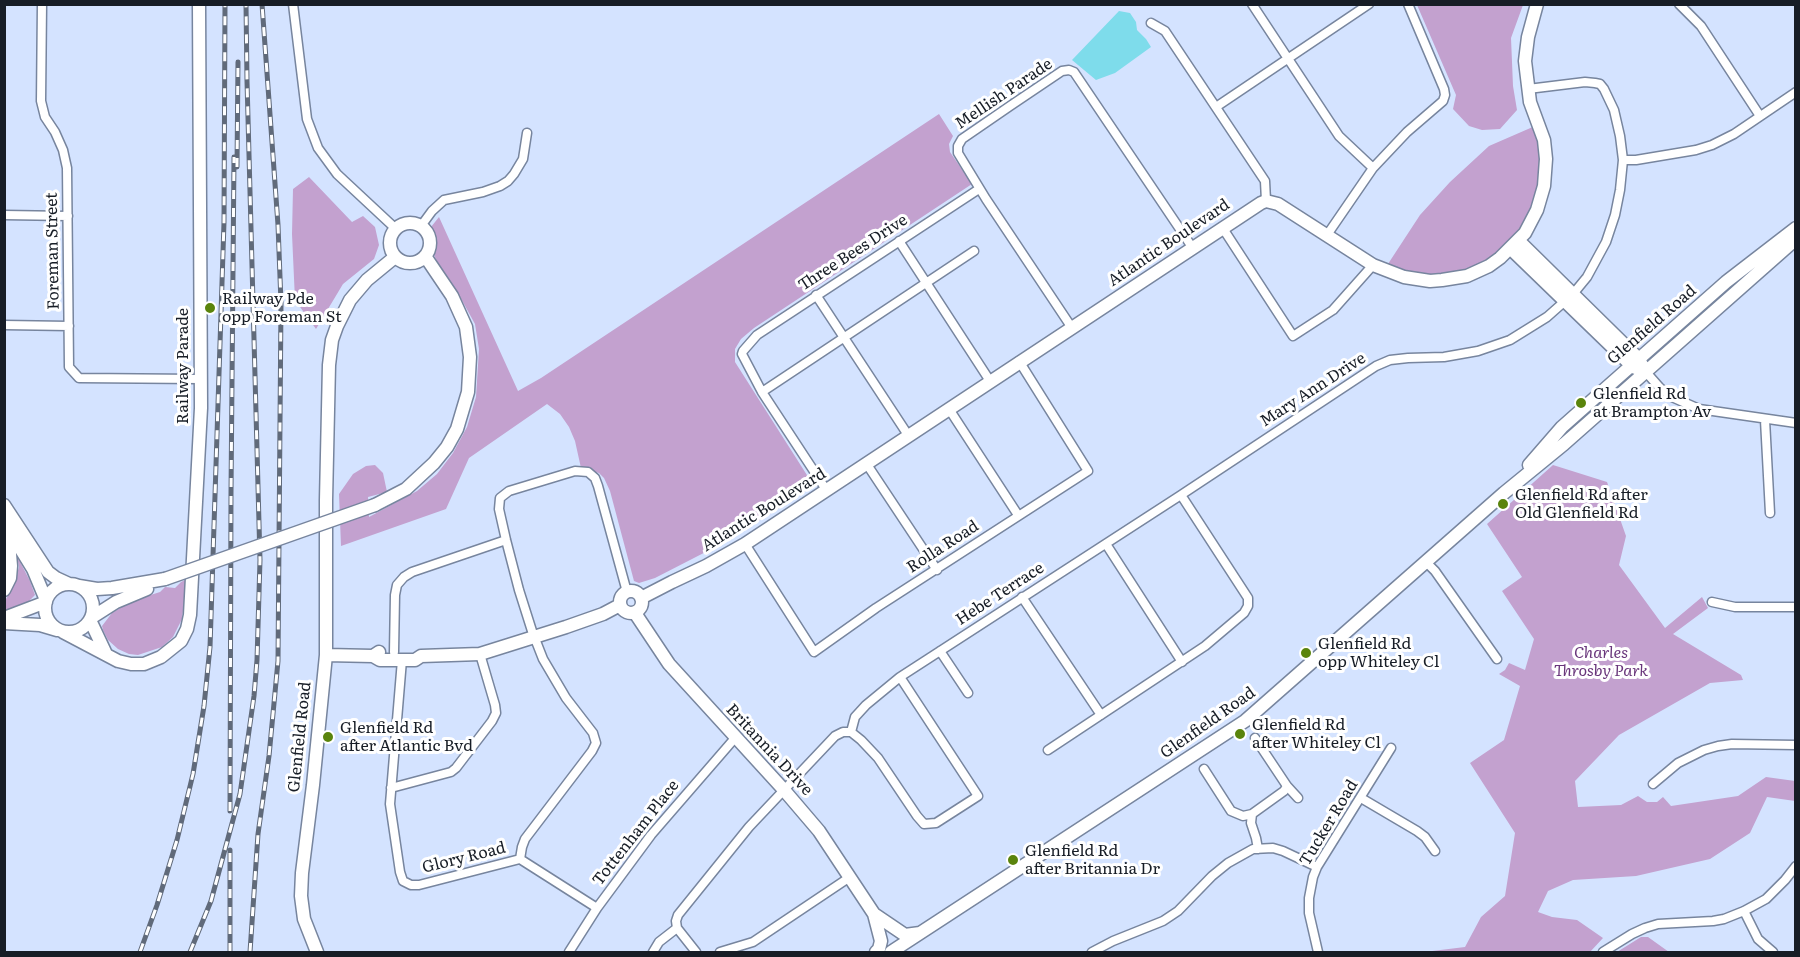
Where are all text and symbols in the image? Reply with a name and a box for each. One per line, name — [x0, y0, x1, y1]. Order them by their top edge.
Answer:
street label: Mellish Parade — [952, 54, 1056, 134]
street label: Foreman Street — [42, 192, 64, 310]
street label: Atlantic Boulevard — [1105, 195, 1233, 291]
street label: Three Bees Drive — [795, 211, 911, 295]
street label: Glenfield Road — [1604, 281, 1700, 369]
place label: Railway Pde opp Foreman St — [222, 289, 342, 327]
marker: Railway Pde opp Foreman St — [203, 301, 217, 315]
street label: Railway Parade — [173, 308, 193, 424]
street label: Mary Ann Drive — [1257, 349, 1369, 431]
place label: Glenfield Rd at Brampton Av — [1593, 384, 1712, 422]
marker: Glenfield Rd at Brampton Av — [1574, 396, 1588, 410]
street label: Atlantic Boulevard — [698, 464, 830, 556]
place label: Glenfield Rd after Old Glenfield Rd — [1515, 485, 1648, 523]
marker: Glenfield Rd after Old Glenfield Rd — [1496, 497, 1510, 511]
street label: Rolla Road — [904, 517, 982, 577]
street label: Hebe Terrace — [952, 558, 1048, 630]
place label: Glenfield Rd opp Whiteley Cl — [1318, 634, 1439, 672]
park label: Charles Throsby Park — [1554, 643, 1648, 681]
marker: Glenfield Rd opp Whiteley Cl — [1299, 646, 1313, 660]
street label: Glenfield Road — [285, 681, 315, 793]
street label: Glenfield Road — [1157, 683, 1259, 763]
street label: Britannia Drive — [722, 700, 816, 800]
place label: Glenfield Rd after Whiteley Cl — [1252, 715, 1381, 753]
place label: Glenfield Rd after Atlantic Bvd — [340, 718, 473, 756]
marker: Glenfield Rd after Whiteley Cl — [1233, 727, 1247, 741]
marker: Glenfield Rd after Atlantic Bvd — [321, 730, 335, 744]
street label: Tottenham Place — [589, 776, 683, 890]
street label: Tucker Road — [1296, 777, 1362, 869]
street label: Glory Road — [420, 838, 508, 878]
place label: Glenfield Rd after Britannia Dr — [1025, 841, 1160, 879]
marker: Glenfield Rd after Britannia Dr — [1006, 853, 1020, 867]

